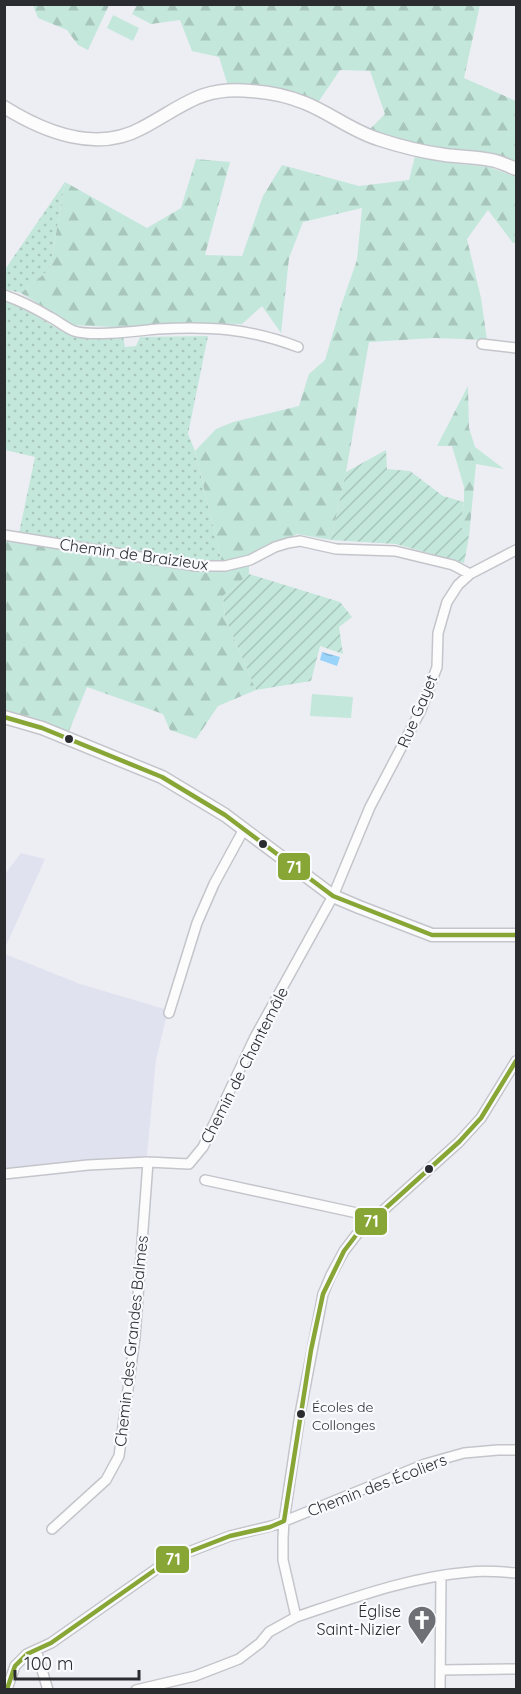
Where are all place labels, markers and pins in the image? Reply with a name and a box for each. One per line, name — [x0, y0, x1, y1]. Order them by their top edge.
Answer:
unlabelled marker — [63, 733, 75, 745]
unlabelled marker — [257, 838, 269, 850]
unlabelled marker — [423, 1163, 435, 1175]
place label: Écoles de Collonges — [312, 1398, 375, 1434]
marker: Écoles de Collonges — [295, 1408, 307, 1420]
place label: Église Saint-Nizier — [317, 1601, 401, 1639]
church icon: Église Saint-Nizier — [406, 1604, 438, 1646]

